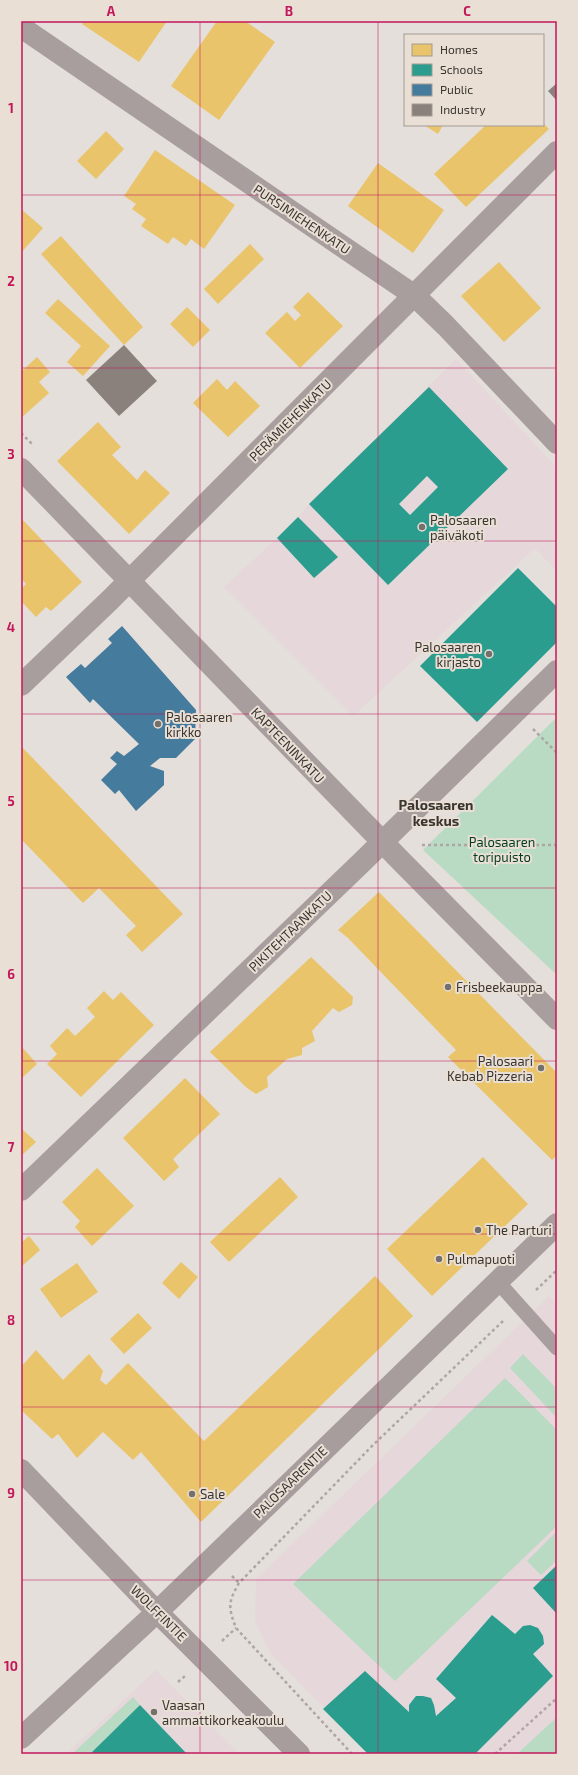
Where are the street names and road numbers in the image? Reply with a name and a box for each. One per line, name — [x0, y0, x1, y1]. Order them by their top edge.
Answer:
street label: PURSIMIEHENKATU — [250, 181, 354, 257]
street label: PERÄMIEHENKATU — [246, 376, 334, 464]
street label: KAPTEENINKATU — [248, 704, 328, 786]
street label: PIKITEHTAANKATU — [245, 887, 335, 975]
street label: PALOSAARENTIE — [250, 1443, 330, 1521]
street label: WOLFFINTIE — [128, 1582, 190, 1644]

